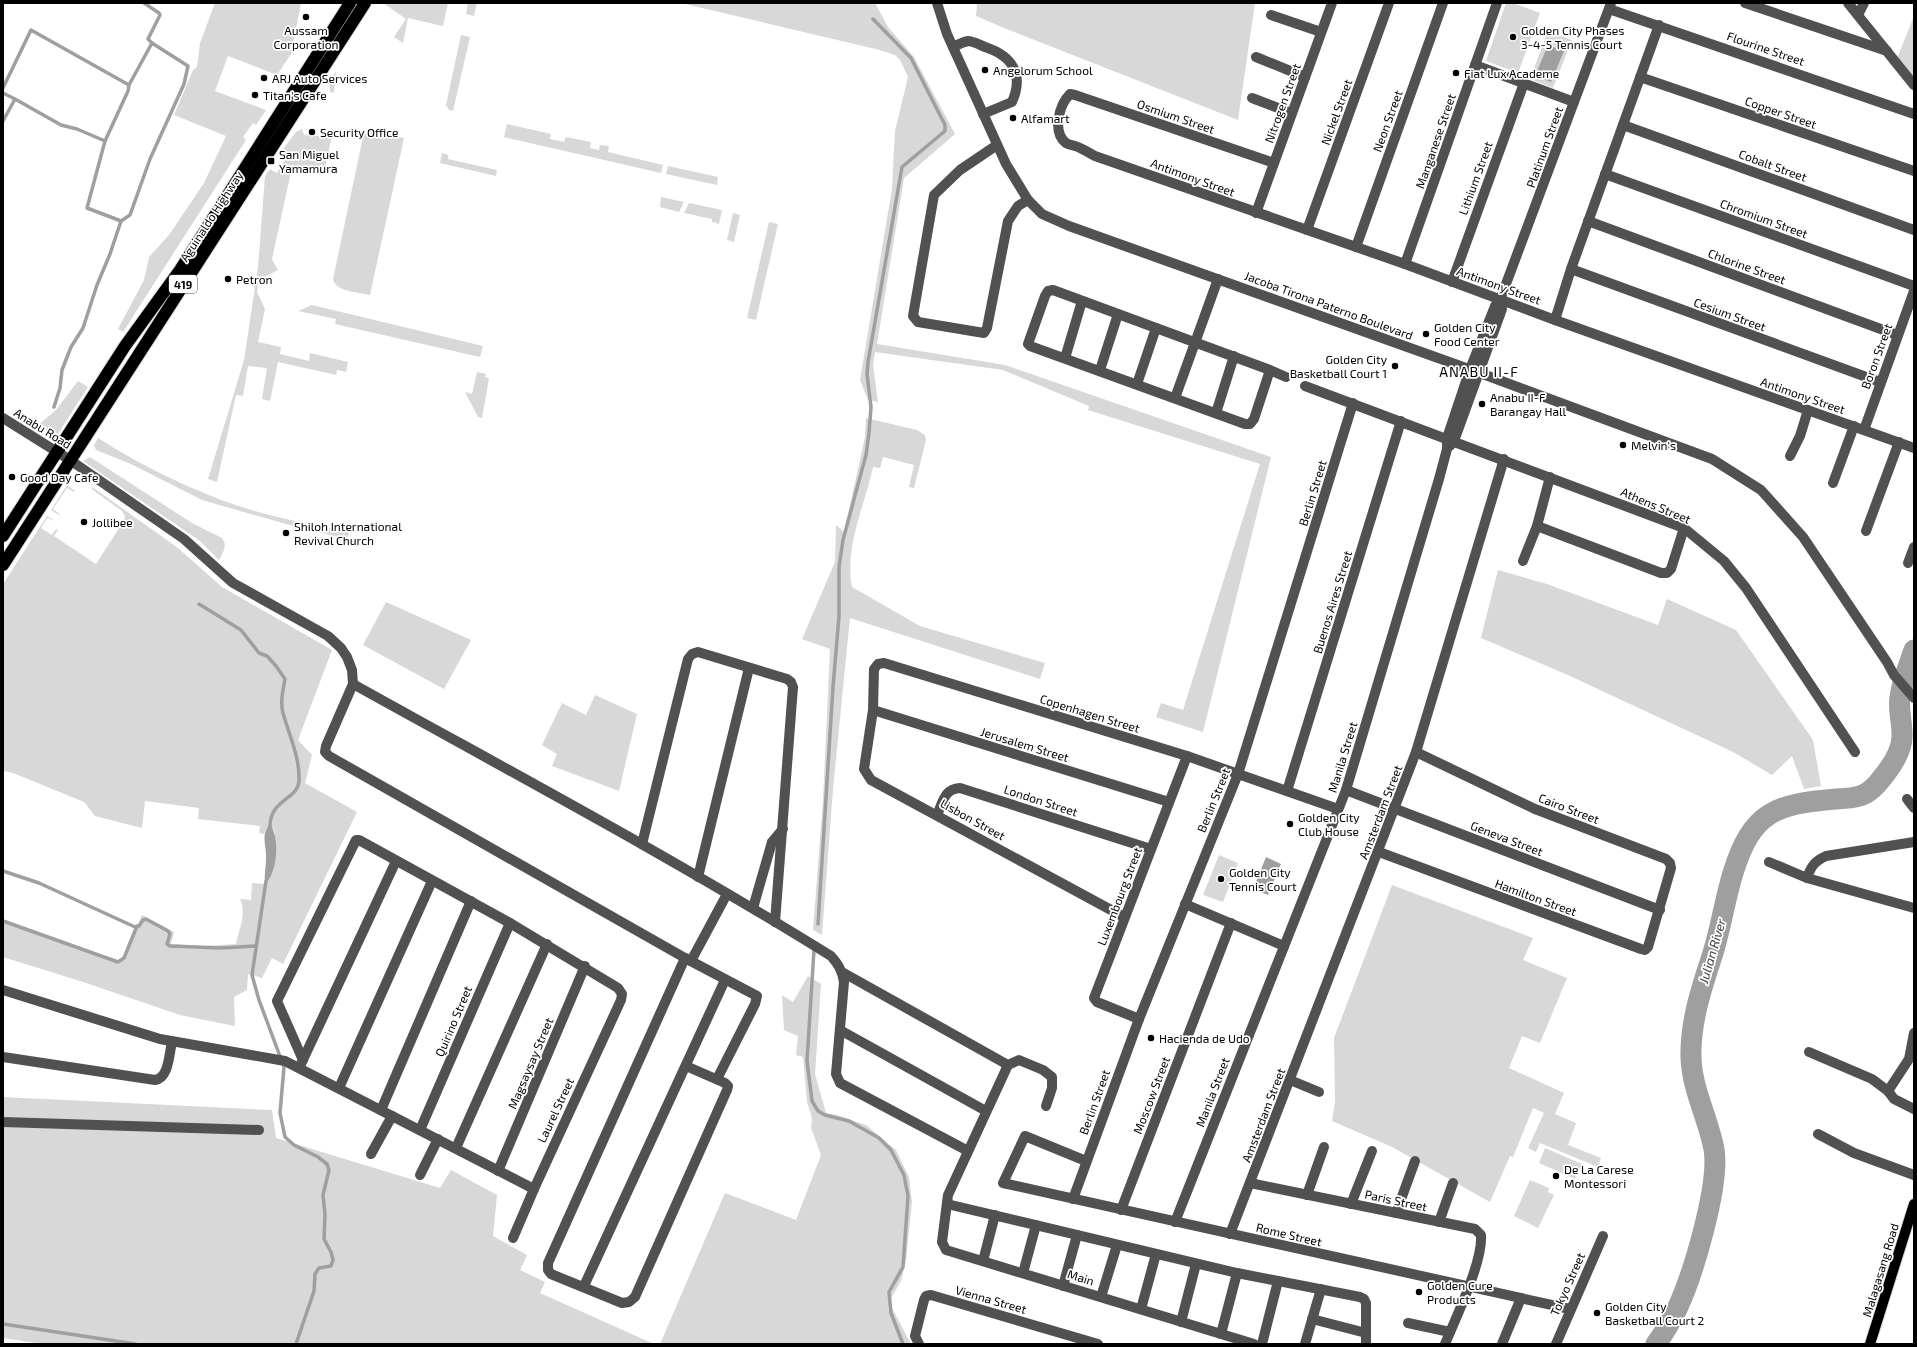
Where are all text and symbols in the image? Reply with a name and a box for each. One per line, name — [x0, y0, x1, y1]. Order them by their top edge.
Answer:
marker: Aussam Corporation — [301, 12, 311, 22]
place label: Aussam Corporation — [274, 23, 339, 51]
place label: Golden City Phases 3-4-5 Tennis Court — [1521, 23, 1624, 51]
street label: Flourine Street — [1725, 28, 1807, 68]
marker: Golden City Phases 3-4-5 Tennis Court — [1508, 32, 1518, 42]
street label: Nitrogen Street — [1261, 61, 1303, 145]
place label: Angelorum School — [993, 63, 1093, 77]
marker: Angelorum School — [980, 65, 990, 75]
place label: Fiat Lux Academe — [1464, 66, 1559, 80]
marker: Fiat Lux Academe — [1451, 68, 1461, 78]
place label: ARJ Auto Services — [272, 71, 367, 85]
marker: ARJ Auto Services — [259, 73, 269, 83]
street label: Nickel Street — [1318, 77, 1355, 147]
place label: Titan's Cafe — [263, 88, 327, 102]
street label: Neon Street — [1369, 88, 1405, 154]
marker: Titan's Cafe — [250, 90, 260, 100]
street label: Manganese Street — [1412, 91, 1458, 190]
street label: Copper Street — [1743, 93, 1819, 131]
street label: Osmium Street — [1135, 96, 1217, 136]
street label: Platinum Street — [1523, 104, 1565, 189]
place label: Alfamart — [1021, 111, 1070, 125]
marker: Alfamart — [1008, 113, 1018, 123]
place label: Security Office — [320, 125, 398, 139]
marker: Security Office — [307, 127, 317, 137]
street label: Lithium Street — [1455, 139, 1495, 217]
street label: Cobalt Street — [1737, 146, 1809, 184]
place label: San Miguel Yamamura — [279, 147, 339, 175]
street label: Antimony Street — [1149, 155, 1237, 199]
marker: San Miguel Yamamura — [266, 156, 276, 166]
street label: Aguinaldo Highway — [177, 168, 246, 264]
street label: Chromium Street — [1718, 196, 1810, 240]
street label: Chlorine Street — [1706, 245, 1788, 287]
street label: Antimony Street — [1455, 263, 1543, 307]
street label: Jacoba Tirona Paterno Boulevard — [1243, 268, 1415, 342]
place label: Petron — [236, 272, 272, 286]
marker: Petron — [223, 274, 233, 284]
road number: 419 — [169, 275, 197, 293]
street label: Cesium Street — [1692, 294, 1768, 334]
place label: Golden City Food Center — [1434, 320, 1500, 348]
street label: Boron Street — [1858, 321, 1894, 391]
marker: Golden City Food Center — [1421, 329, 1431, 339]
place label: Golden City Basketball Court 1 — [1290, 352, 1388, 380]
marker: Golden City Basketball Court 1 — [1390, 361, 1400, 371]
district label: ANABU II-F — [1439, 363, 1519, 380]
street label: Antimony Street — [1759, 374, 1847, 416]
place label: Anabu II-F Barangay Hall — [1490, 390, 1567, 418]
marker: Anabu II-F Barangay Hall — [1477, 399, 1487, 409]
street label: Anabu Road — [12, 405, 74, 451]
place label: Melvin's — [1631, 438, 1676, 452]
marker: Melvin's — [1618, 440, 1628, 450]
street label: Berlin Street — [1295, 458, 1329, 528]
place label: Good Day Cafe — [20, 470, 98, 484]
marker: Good Day Cafe — [7, 472, 17, 482]
street label: Athens Street — [1619, 484, 1693, 526]
place label: Jollibee — [92, 515, 133, 529]
marker: Jollibee — [79, 517, 89, 527]
place label: Shiloh International Revival Church — [294, 519, 402, 547]
marker: Shiloh International Revival Church — [281, 528, 291, 538]
street label: Buenos Aires Street — [1310, 549, 1354, 655]
street label: Copenhagen Street — [1038, 691, 1142, 735]
street label: Manila Street — [1325, 720, 1360, 794]
street label: Jerusalem Street — [979, 724, 1071, 764]
street label: Amsterdam Street — [1356, 763, 1405, 861]
street label: Berlin Street — [1194, 765, 1232, 834]
street label: London Street — [1002, 782, 1080, 819]
street label: Cairo Street — [1537, 790, 1602, 826]
street label: Lisbon Street — [938, 795, 1008, 843]
place label: Golden City Club House — [1298, 810, 1360, 838]
street label: Geneva Street — [1469, 818, 1546, 858]
marker: Golden City Club House — [1285, 819, 1295, 829]
street label: Luxembourg Street — [1094, 844, 1144, 947]
place label: Golden City Tennis Court — [1229, 865, 1297, 893]
marker: Golden City Tennis Court — [1216, 874, 1226, 884]
street label: Hamilton Street — [1493, 876, 1579, 918]
water label: Julian River — [1695, 916, 1729, 986]
street label: Quirino Street — [432, 983, 475, 1059]
street label: Magsaysay Street — [504, 1015, 556, 1111]
place label: Hacienda de Udo — [1159, 1031, 1250, 1045]
marker: Hacienda de Udo — [1146, 1033, 1156, 1043]
street label: Moscow Street — [1130, 1054, 1172, 1136]
street label: Manila Street — [1192, 1055, 1232, 1129]
street label: Amsterdam Street — [1239, 1066, 1288, 1164]
street label: Berlin Street — [1076, 1067, 1112, 1136]
street label: Laurel Street — [534, 1075, 576, 1145]
place label: De La Carese Montessori — [1564, 1162, 1634, 1190]
marker: De La Carese Montessori — [1551, 1171, 1561, 1181]
street label: Paris Street — [1363, 1187, 1429, 1214]
street label: Rome Street — [1255, 1220, 1324, 1248]
street label: Malagasang Road — [1859, 1221, 1901, 1319]
street label: Tokyo Street — [1547, 1250, 1587, 1318]
street label: Main — [1066, 1266, 1096, 1288]
place label: Golden Cure Products — [1427, 1278, 1493, 1306]
street label: Vienna Street — [954, 1282, 1029, 1316]
marker: Golden Cure Products — [1414, 1287, 1424, 1297]
place label: Golden City Basketball Court 2 — [1605, 1299, 1705, 1327]
marker: Golden City Basketball Court 2 — [1592, 1308, 1602, 1318]

